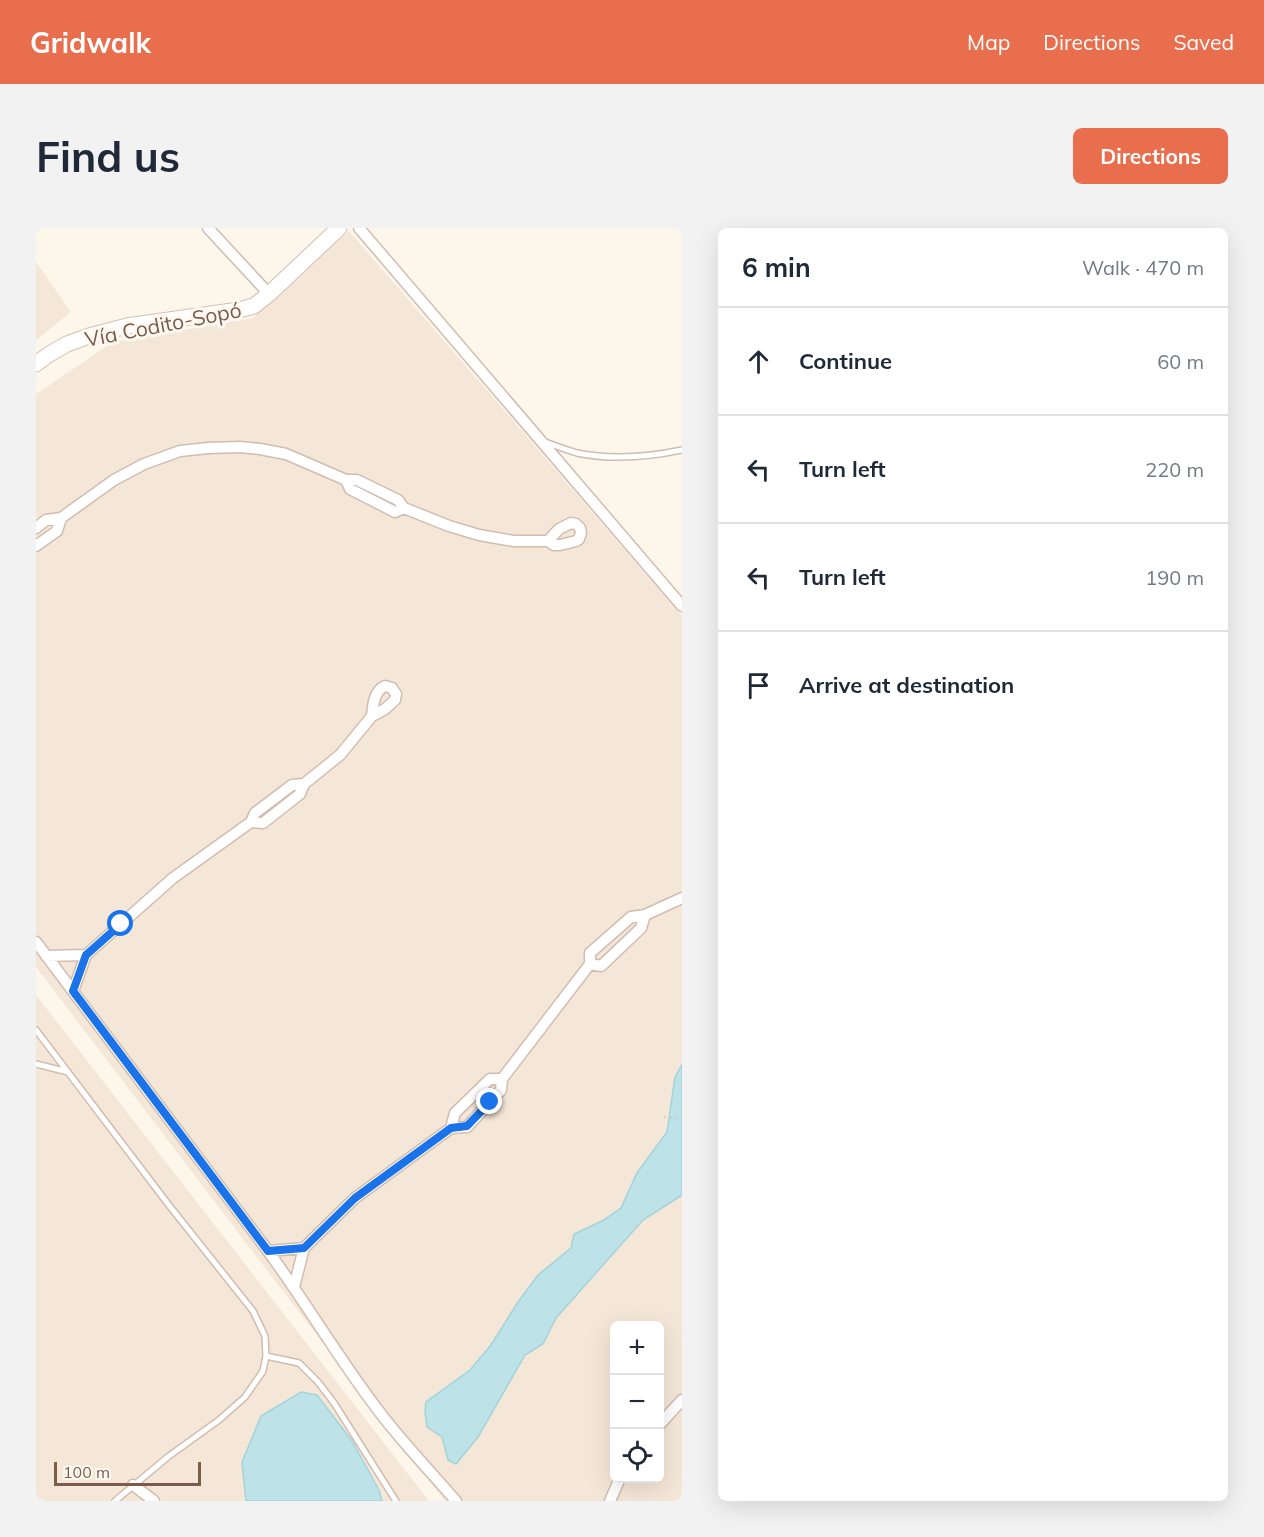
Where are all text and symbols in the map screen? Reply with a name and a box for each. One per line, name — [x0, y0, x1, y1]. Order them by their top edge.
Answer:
text: Gridwalk — [30, 25, 151, 60]
text: Map — [967, 29, 1010, 55]
text: Directions — [1043, 29, 1140, 55]
text: Saved — [1173, 29, 1234, 55]
button: Directions — [1073, 128, 1228, 184]
text: Find us — [36, 130, 180, 183]
text: 6 min — [742, 251, 811, 284]
text: Walk · 470 m — [1082, 255, 1204, 280]
street label: Vía Codito-Sopó — [83, 296, 243, 352]
icon: ahead — [742, 345, 775, 378]
text: Continue — [799, 347, 892, 375]
text: 60 m — [1157, 349, 1204, 374]
icon: left — [742, 453, 775, 486]
text: Turn left — [799, 455, 886, 483]
text: 220 m — [1145, 457, 1204, 482]
icon: left — [742, 561, 775, 594]
text: Turn left — [799, 563, 886, 591]
text: 190 m — [1145, 565, 1204, 590]
icon: arrive — [742, 669, 775, 702]
text: Arrive at destination — [799, 671, 1014, 699]
route start — [107, 910, 133, 936]
route end — [476, 1088, 502, 1114]
map controls — [610, 1321, 664, 1483]
button: + — [610, 1321, 664, 1375]
button: − — [610, 1375, 664, 1429]
button: locate — [610, 1429, 664, 1483]
scale bar — [54, 1459, 201, 1486]
text: 100 m — [63, 1462, 110, 1482]

